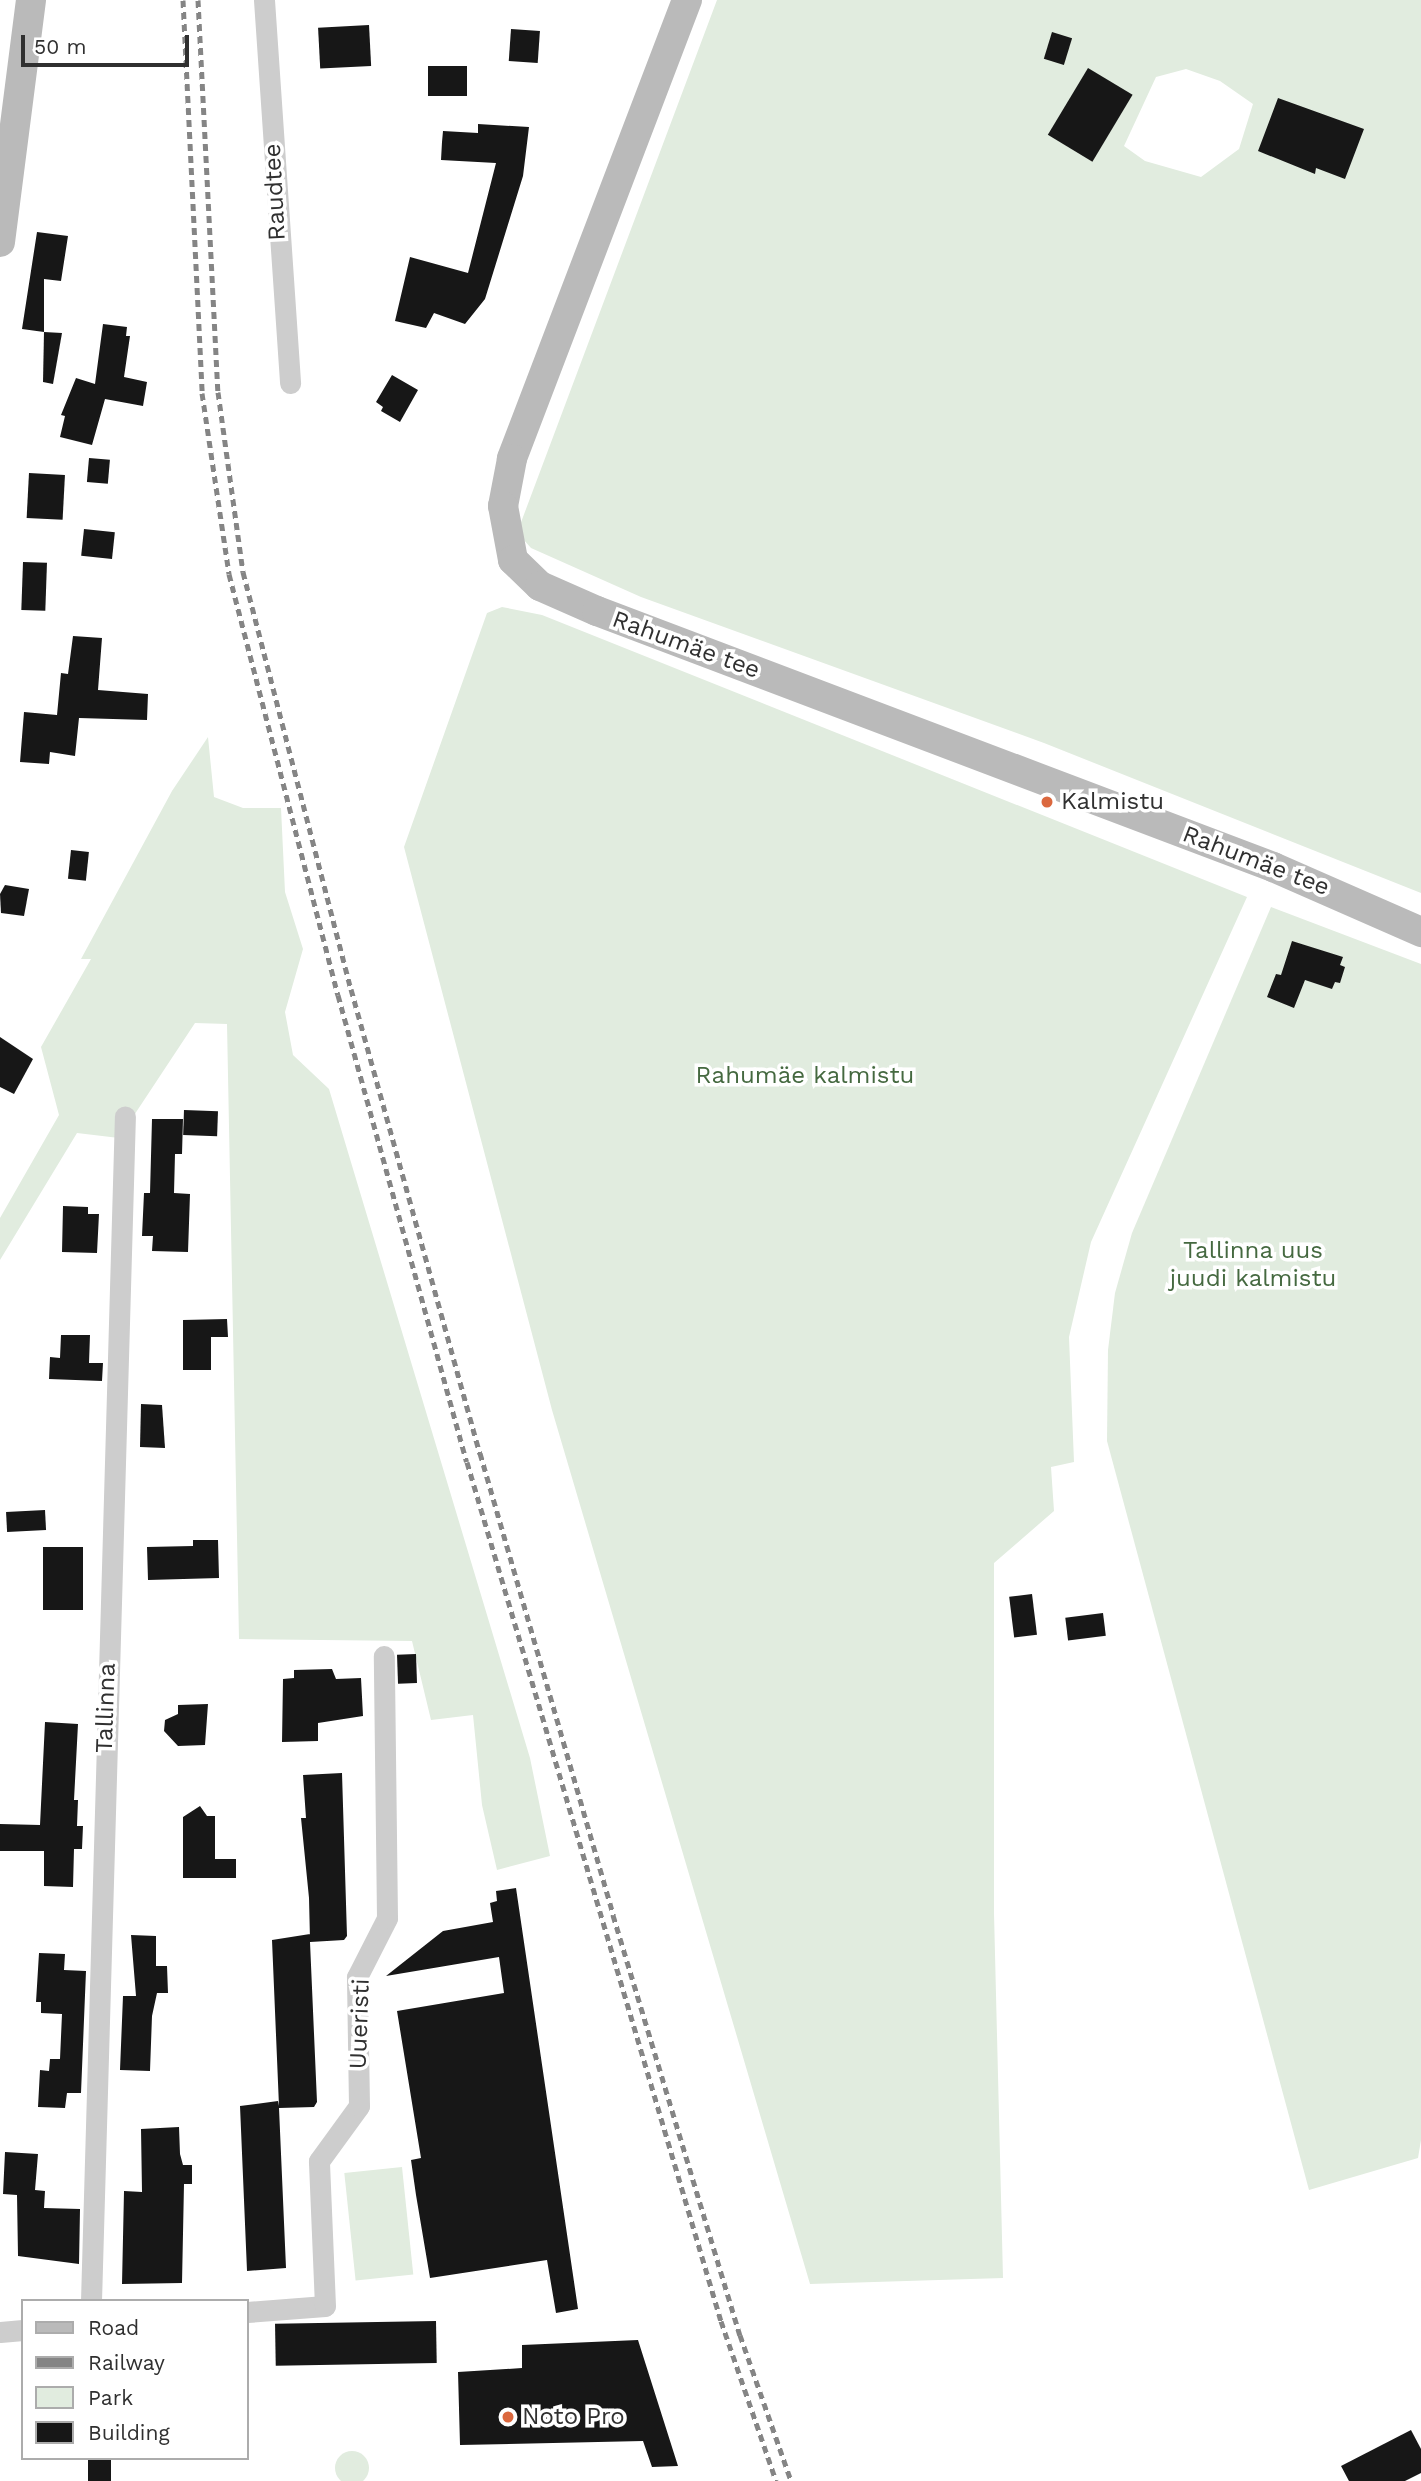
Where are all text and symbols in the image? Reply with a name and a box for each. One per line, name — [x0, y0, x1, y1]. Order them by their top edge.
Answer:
scale bar — [24, 21, 192, 65]
text: 50 m — [34, 34, 86, 59]
street label: Raudtee — [258, 143, 292, 241]
street label: Rahumäe tee — [608, 605, 764, 685]
place label: Kalmistu — [1061, 788, 1164, 816]
marker: Kalmistu — [1039, 794, 1055, 810]
street label: Rahumäe tee — [1178, 820, 1334, 902]
park label: Rahumäe kalmistu — [696, 1062, 914, 1090]
park label: Tallinna uus juudi kalmistu — [1170, 1237, 1336, 1293]
street label: Tallinna — [90, 1663, 122, 1753]
street label: Uueristi — [344, 1978, 376, 2070]
legend — [21, 2299, 248, 2460]
text: Road — [88, 2315, 139, 2340]
text: Railway — [88, 2350, 165, 2375]
text: Park — [88, 2385, 133, 2410]
place label: Noto Pro — [522, 2403, 625, 2431]
marker: Noto Pro — [500, 2409, 516, 2425]
text: Building — [88, 2420, 170, 2445]

